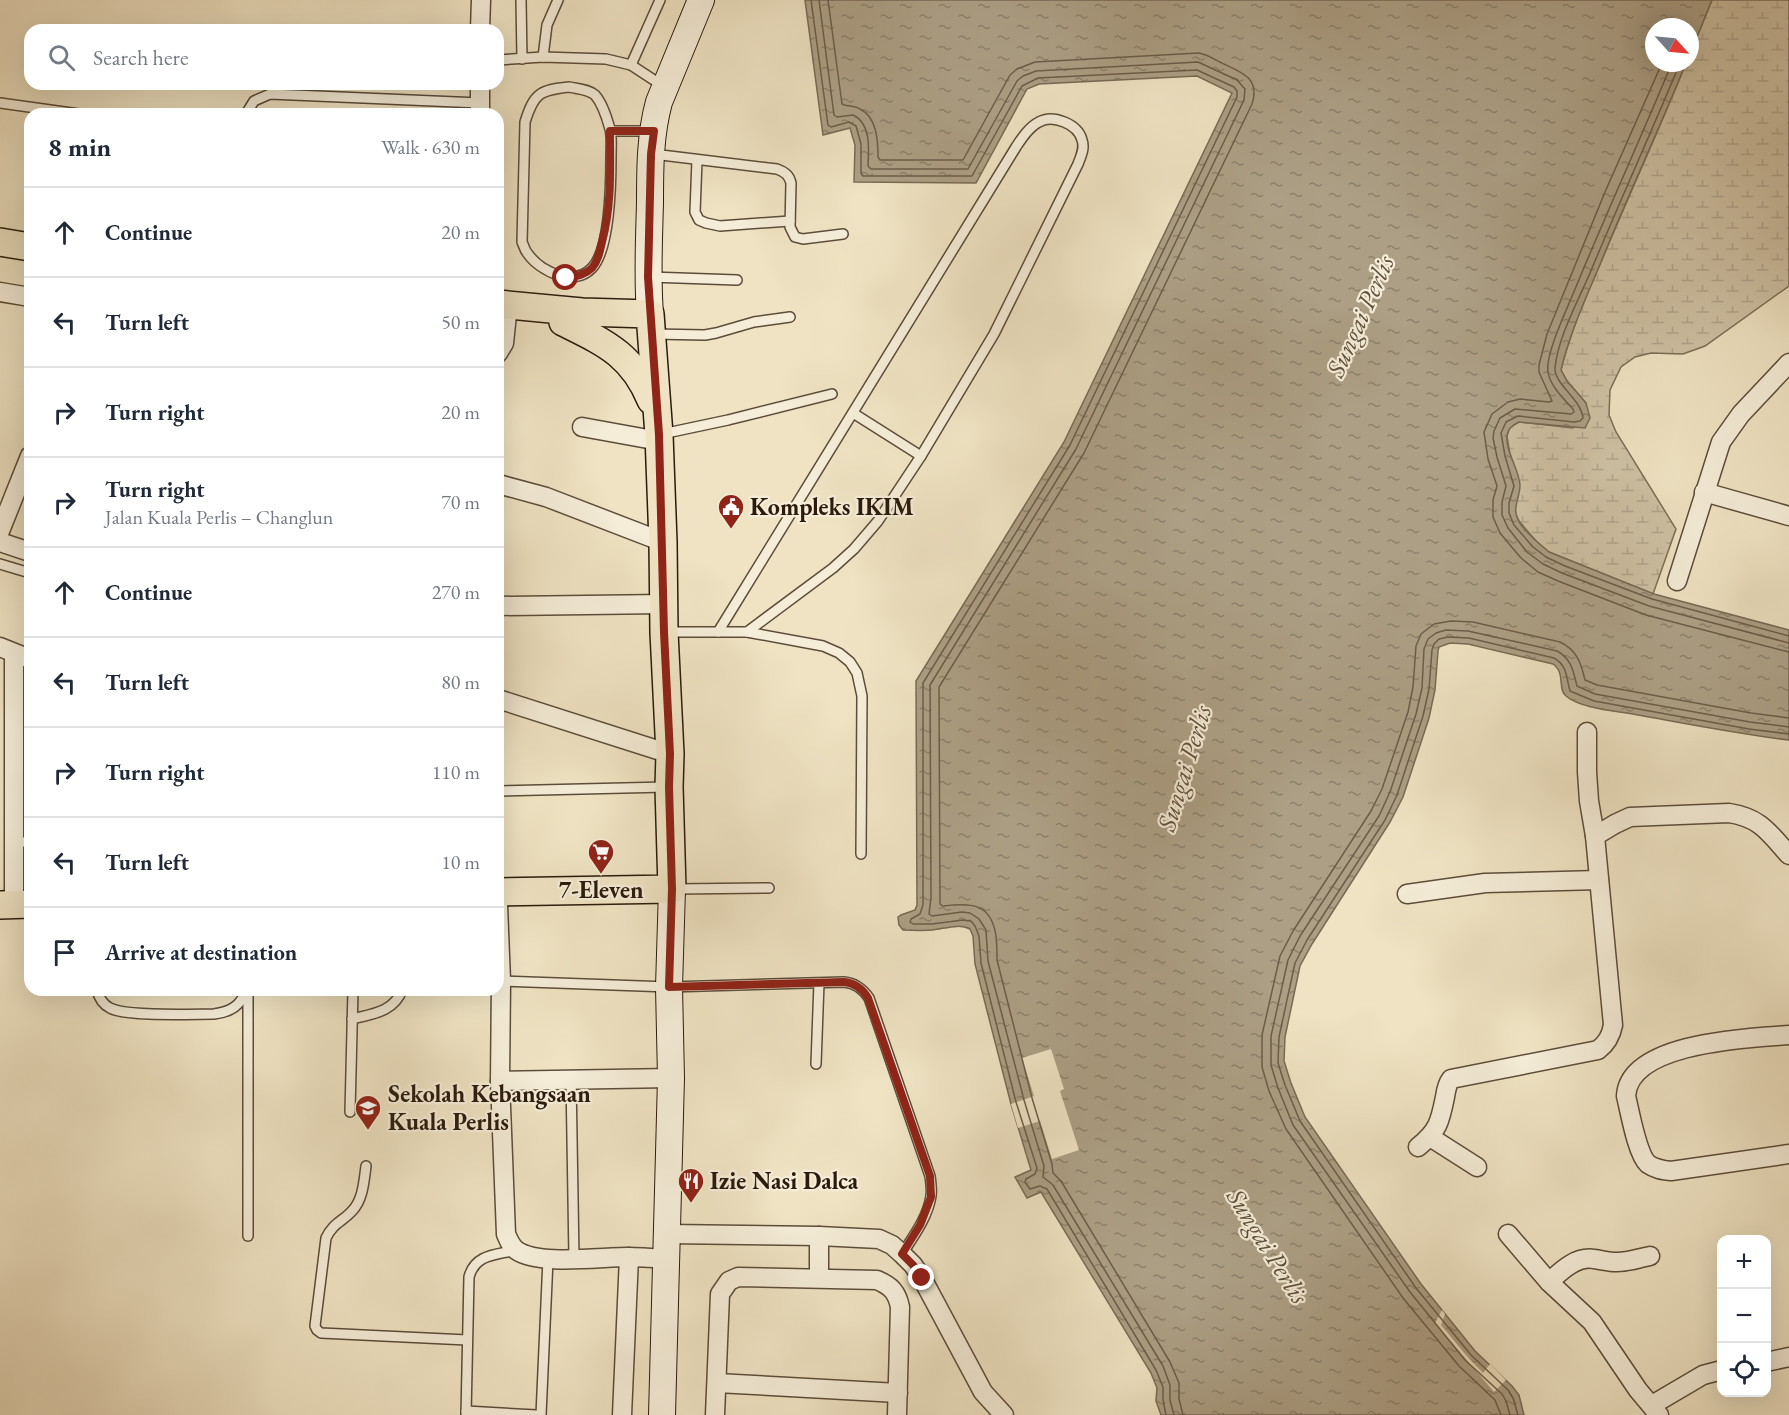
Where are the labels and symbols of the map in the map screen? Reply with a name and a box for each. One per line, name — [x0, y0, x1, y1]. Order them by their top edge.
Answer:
north arrow — [1645, 18, 1699, 72]
water label: Sungai Perlis — [1318, 249, 1402, 383]
route start — [552, 264, 578, 290]
place label: Kompleks IKIM — [750, 491, 914, 522]
public building icon: Kompleks IKIM — [716, 492, 746, 530]
water label: Sungai Perlis — [1148, 700, 1219, 836]
supermarket icon: 7-Eleven — [586, 837, 616, 875]
place label: 7-Eleven — [558, 874, 644, 905]
place label: Sekolah Kebangsaan Kuala Perlis — [388, 1078, 591, 1137]
school or university icon: Sekolah Kebangsaan Kuala Perlis — [353, 1093, 383, 1131]
place label: Izie Nasi Dalca — [710, 1165, 859, 1196]
restaurant icon: Izie Nasi Dalca — [676, 1166, 706, 1204]
water label: Sungai Perlis — [1219, 1181, 1317, 1311]
route end — [908, 1264, 934, 1290]

